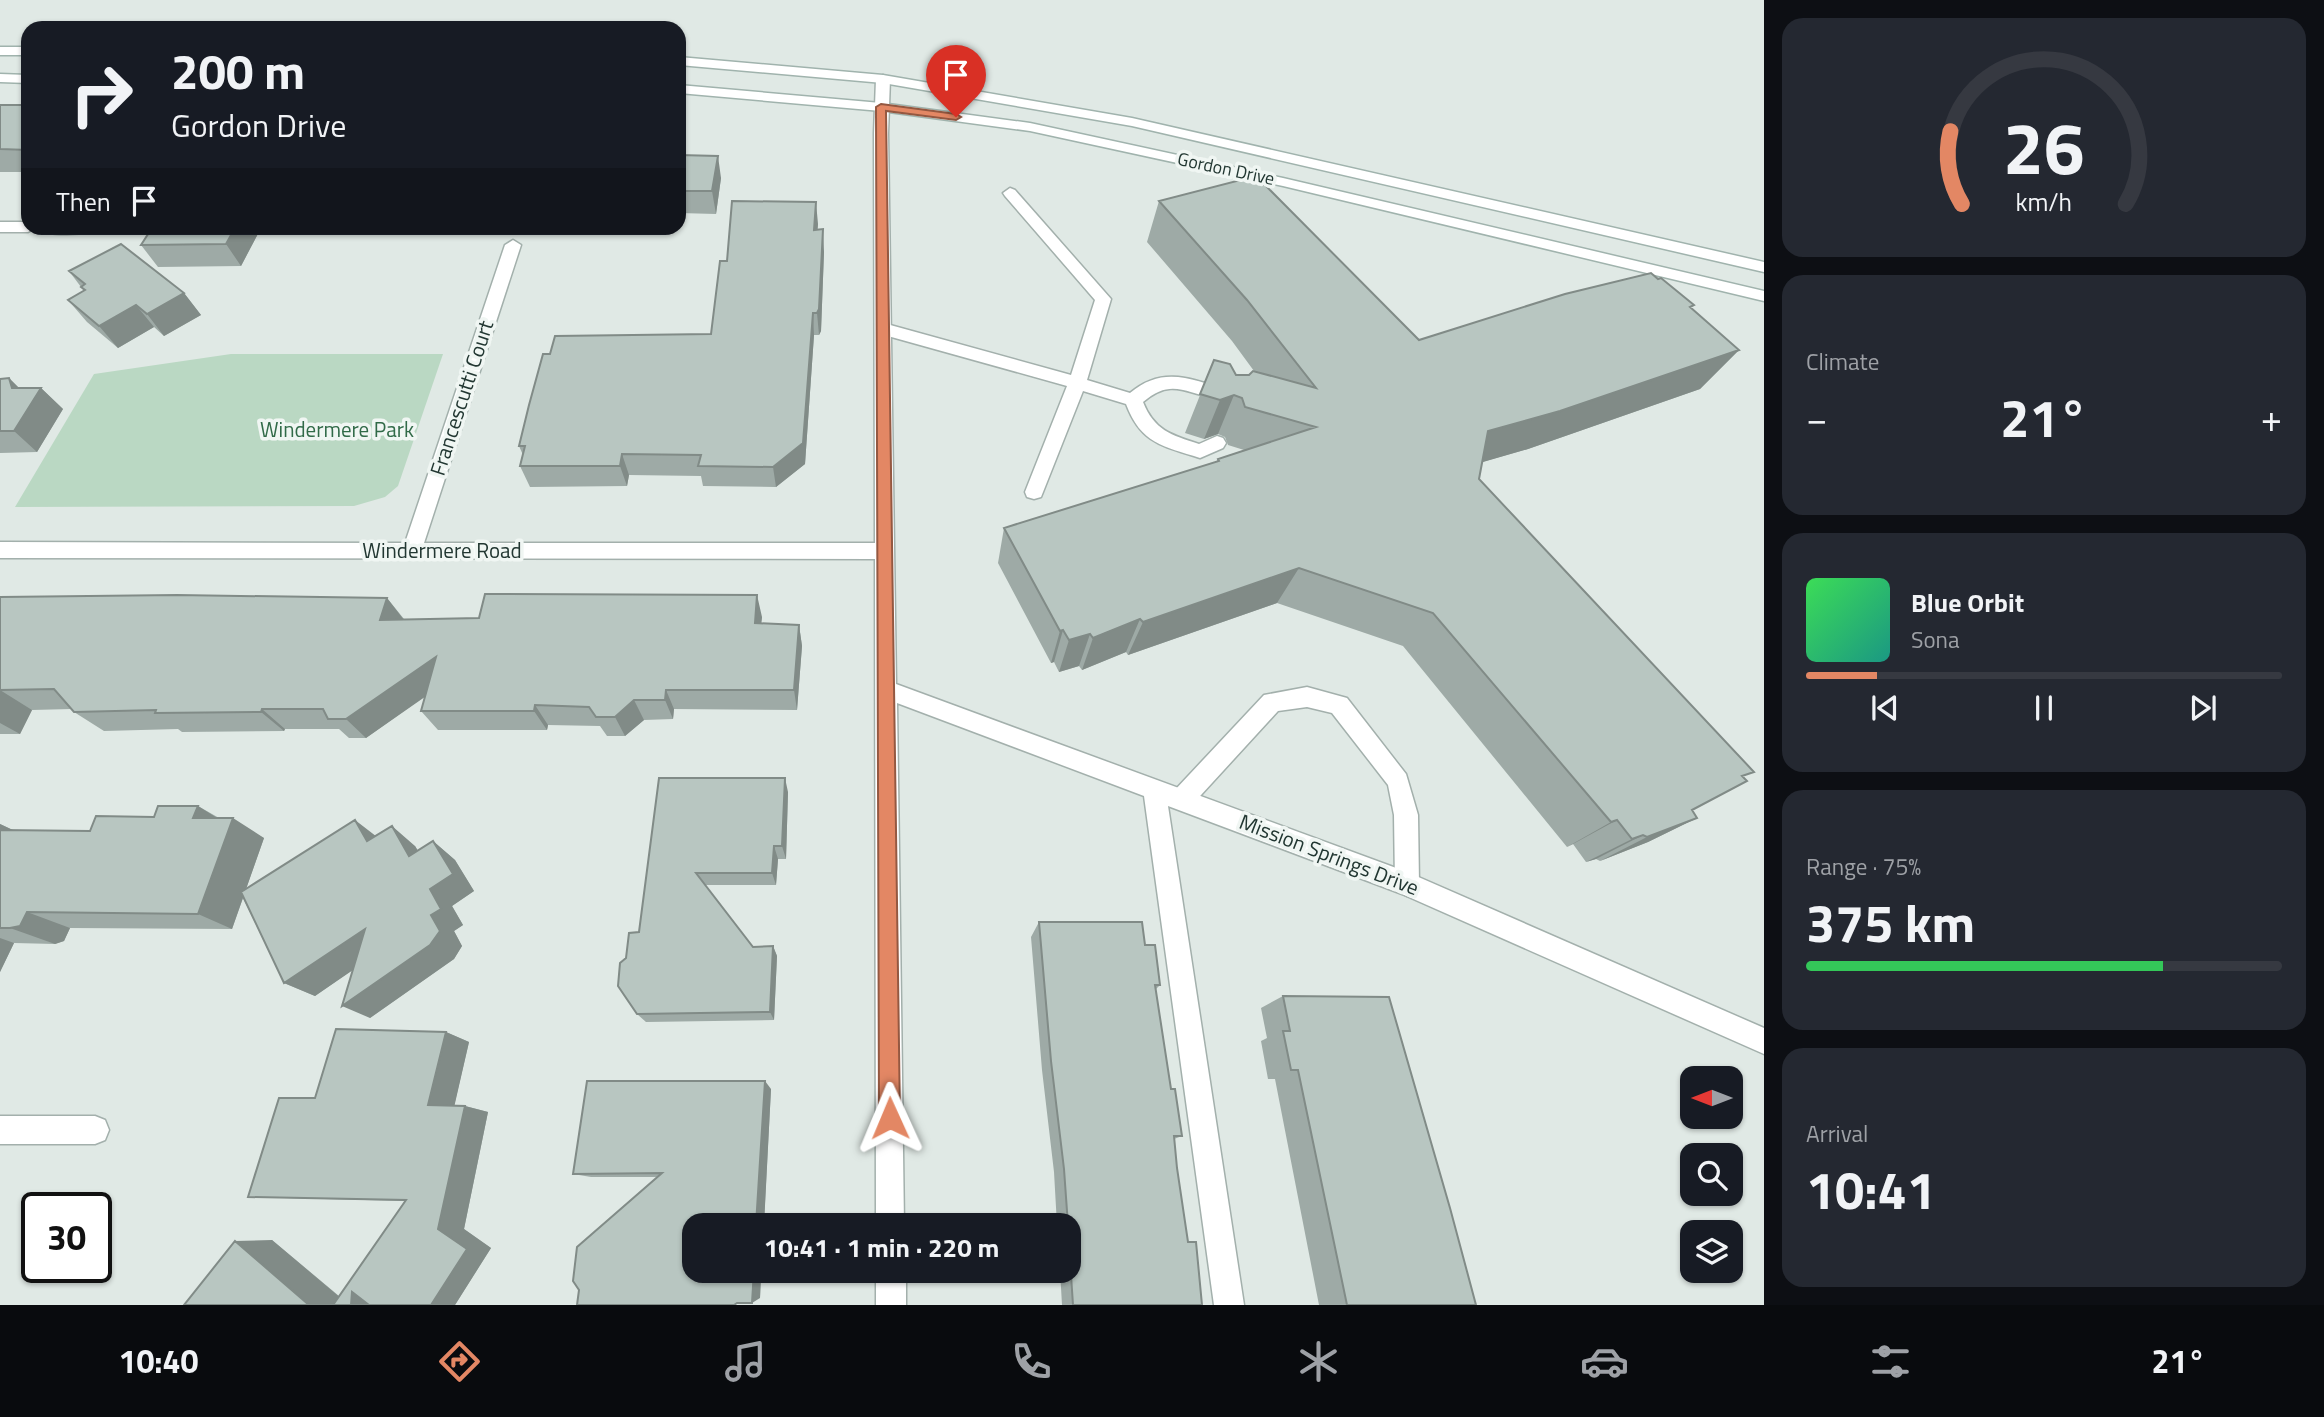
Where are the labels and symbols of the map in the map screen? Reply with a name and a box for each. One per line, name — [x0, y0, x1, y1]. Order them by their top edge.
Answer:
pin — [926, 45, 986, 117]
street label: Gordon Drive — [1175, 145, 1277, 192]
street label: Francescutti Court — [421, 315, 501, 479]
park label: Windermere Park — [260, 413, 414, 445]
street label: Windermere Road — [362, 534, 522, 566]
street label: Mission Springs Drive — [1235, 805, 1424, 903]
north arrow — [1680, 1066, 1743, 1129]
position arrow — [853, 1081, 927, 1155]
speed limit sign: 30 — [21, 1192, 112, 1283]

